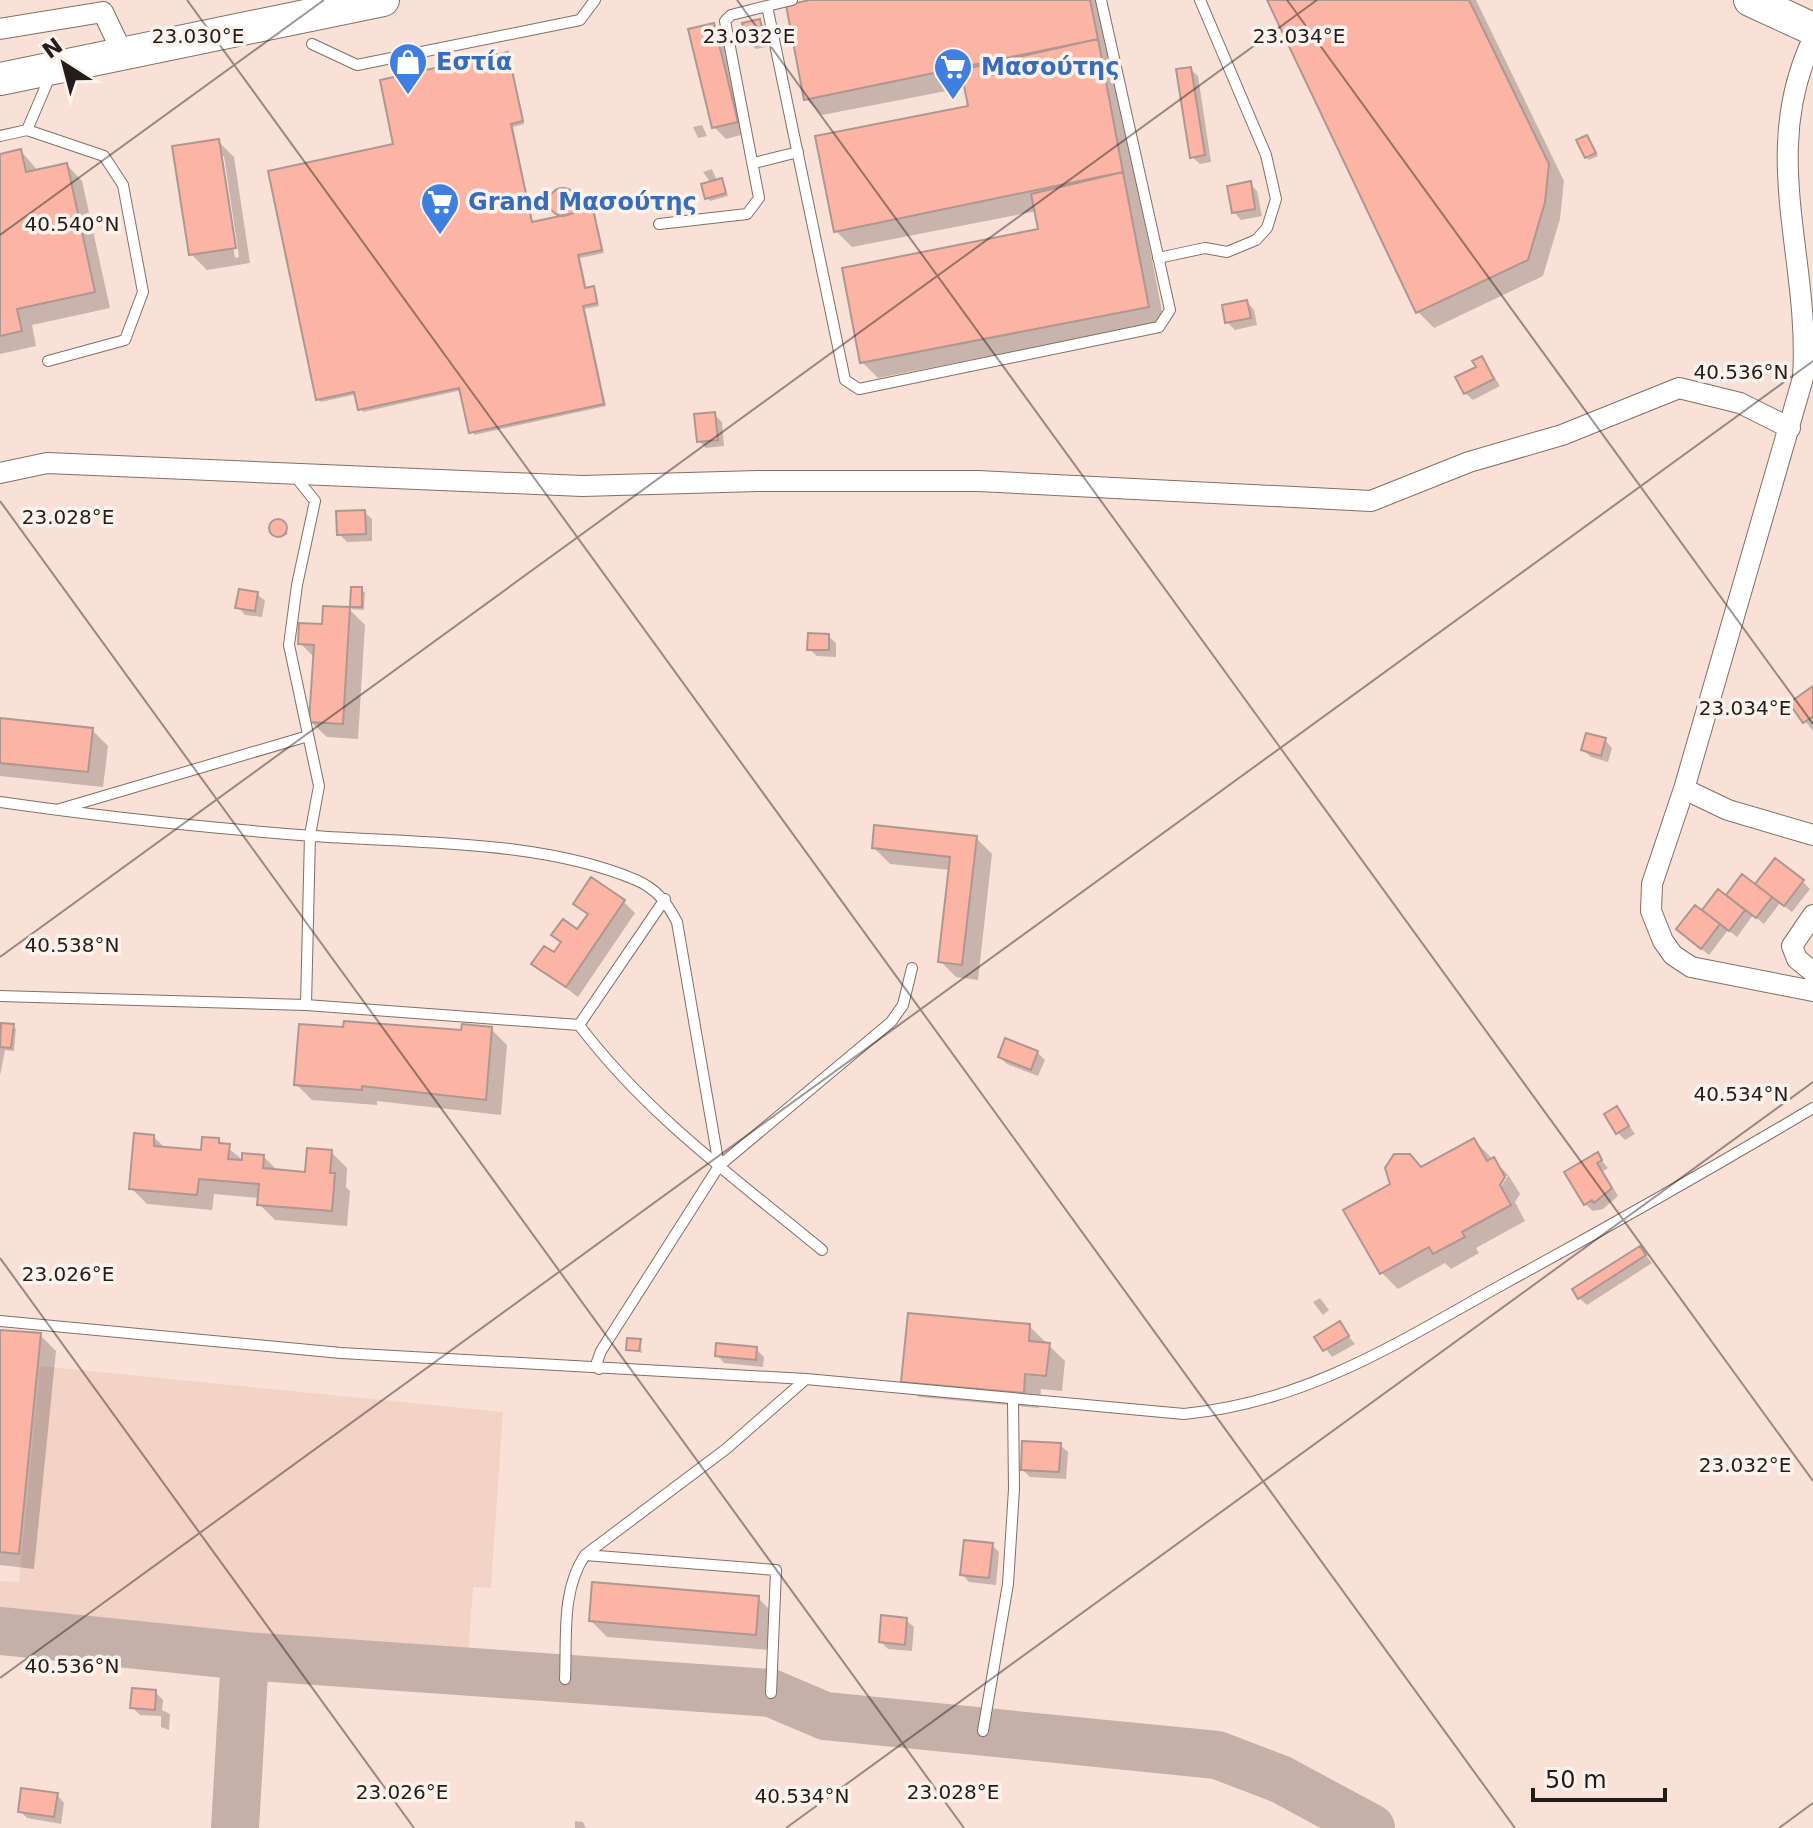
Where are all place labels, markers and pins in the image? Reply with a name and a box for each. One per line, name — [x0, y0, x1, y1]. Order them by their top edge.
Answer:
shop icon: Εστία — [387, 41, 429, 96]
supermarket icon: Μασούτης — [932, 46, 974, 101]
place label: Εστία — [436, 48, 512, 76]
place label: Μασούτης — [981, 53, 1119, 81]
supermarket icon: Grand Μασούτης — [419, 181, 461, 236]
place label: Grand Μασούτης — [468, 188, 697, 216]

